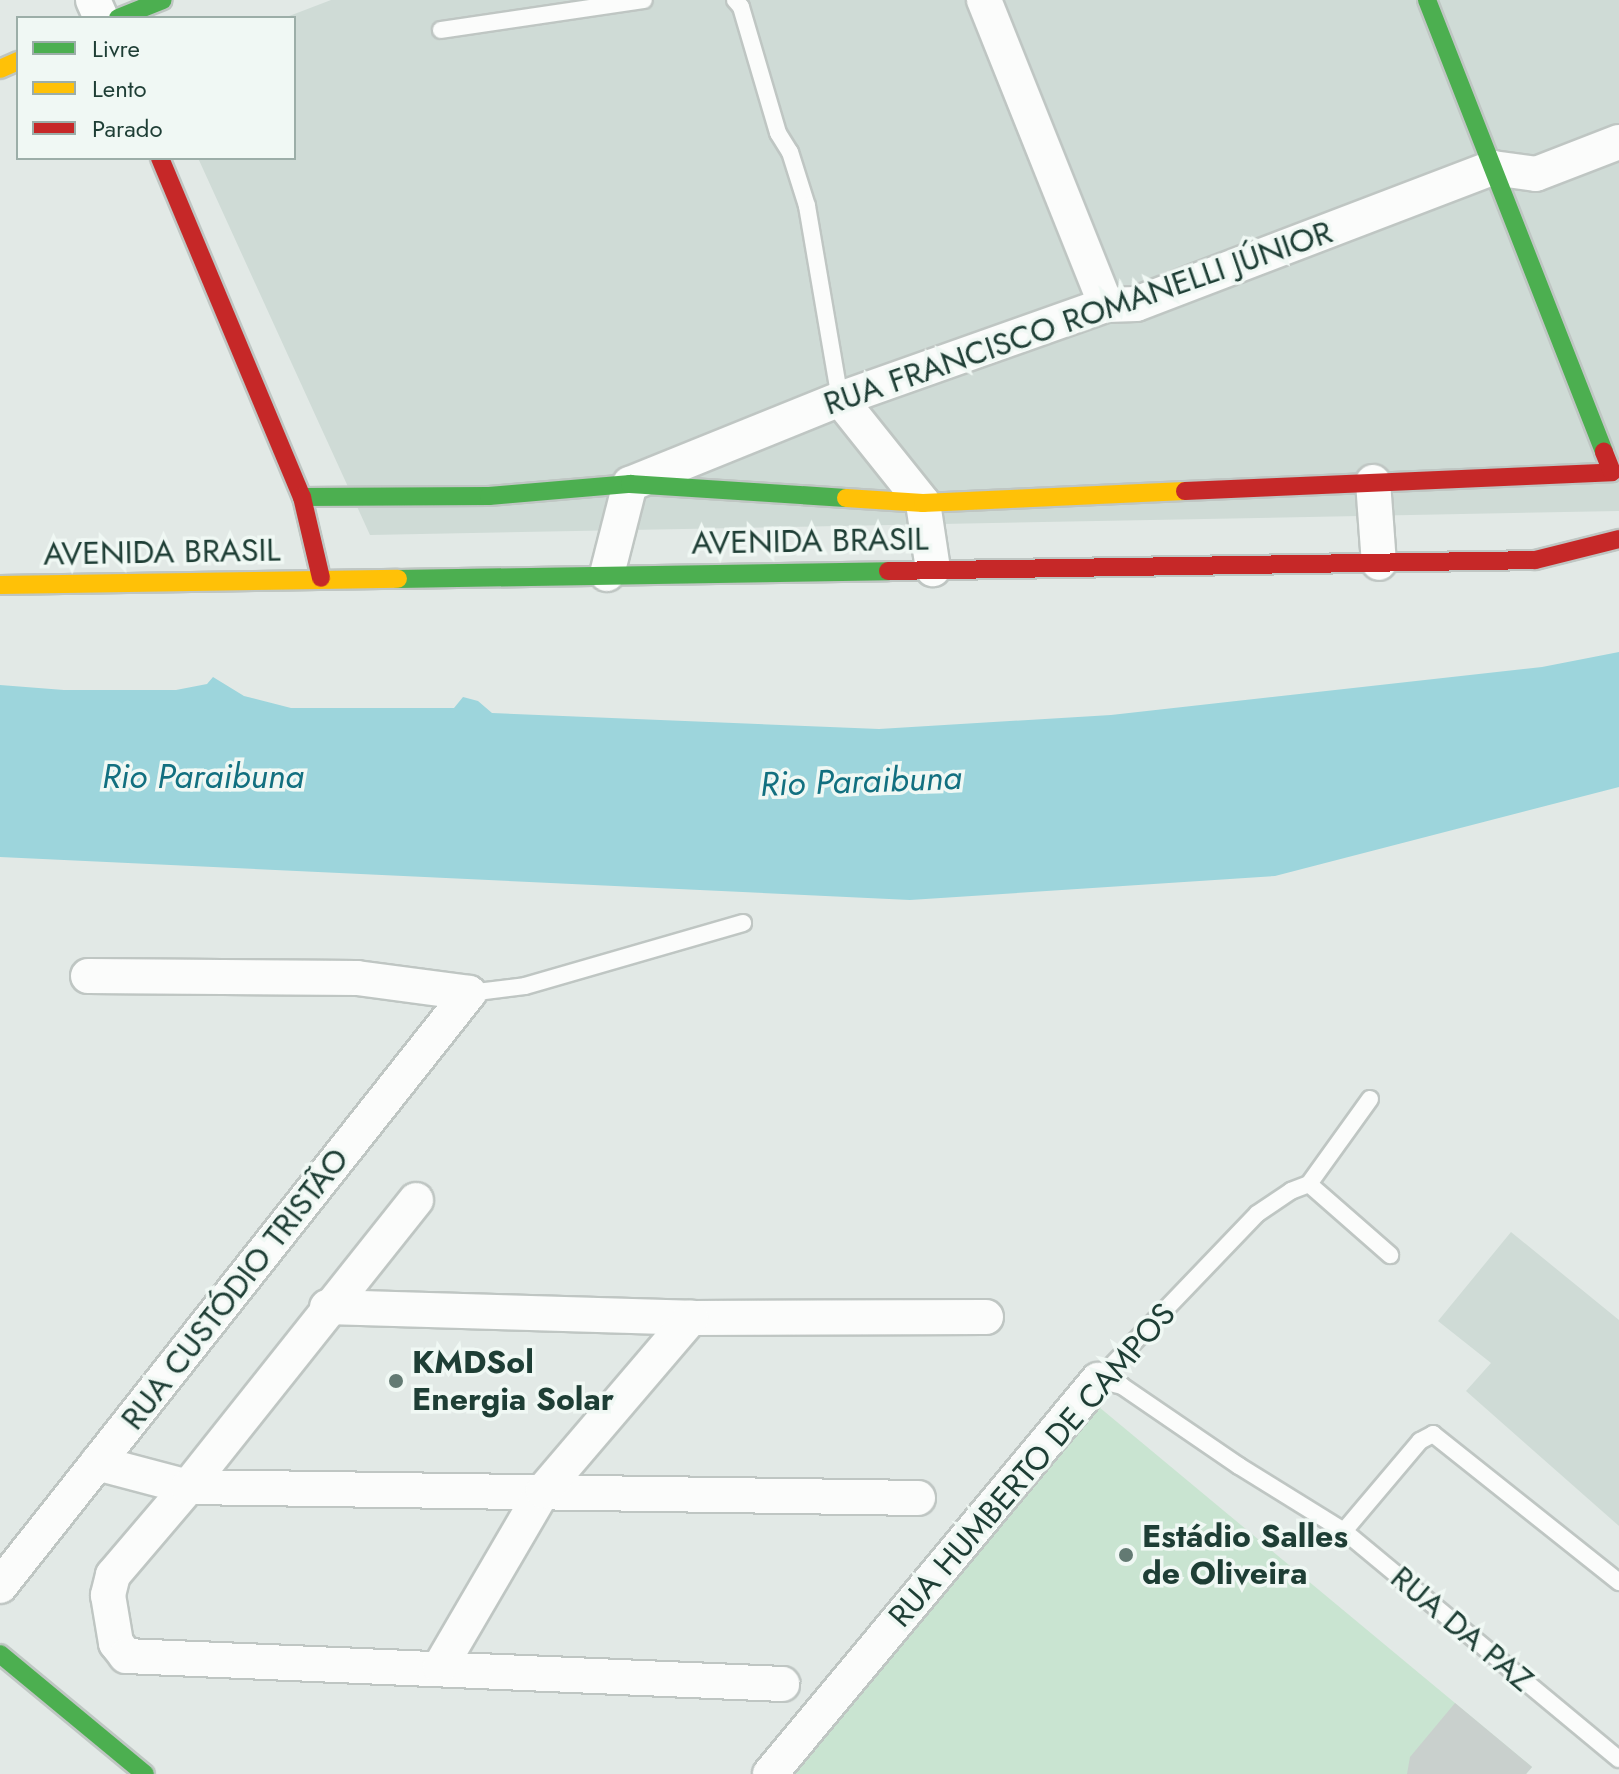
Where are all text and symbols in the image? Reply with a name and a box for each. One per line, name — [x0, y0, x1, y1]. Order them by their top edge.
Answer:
legend — [16, 16, 296, 160]
text: Livre — [92, 31, 140, 66]
text: Lento — [92, 71, 147, 106]
text: Parado — [92, 111, 163, 146]
street label: RUA FRANCISCO ROMANELLI JÚNIOR — [819, 213, 1337, 423]
street label: AVENIDA BRASIL — [691, 520, 929, 562]
street label: AVENIDA BRASIL — [43, 531, 281, 573]
water label: Rio Paraibuna — [102, 757, 304, 797]
water label: Rio Paraibuna — [759, 757, 963, 805]
street label: RUA CUSTÓDIO TRISTÃO — [113, 1141, 357, 1437]
street label: RUA HUMBERTO DE CAMPOS — [881, 1295, 1183, 1635]
place label: KMDSol Energia Solar — [412, 1344, 614, 1419]
marker: KMDSol Energia Solar — [387, 1372, 405, 1390]
place label: Estádio Salles de Oliveira — [1142, 1518, 1348, 1593]
marker: Estádio Salles de Oliveira — [1117, 1546, 1135, 1564]
street label: RUA DA PAZ — [1383, 1558, 1541, 1700]

